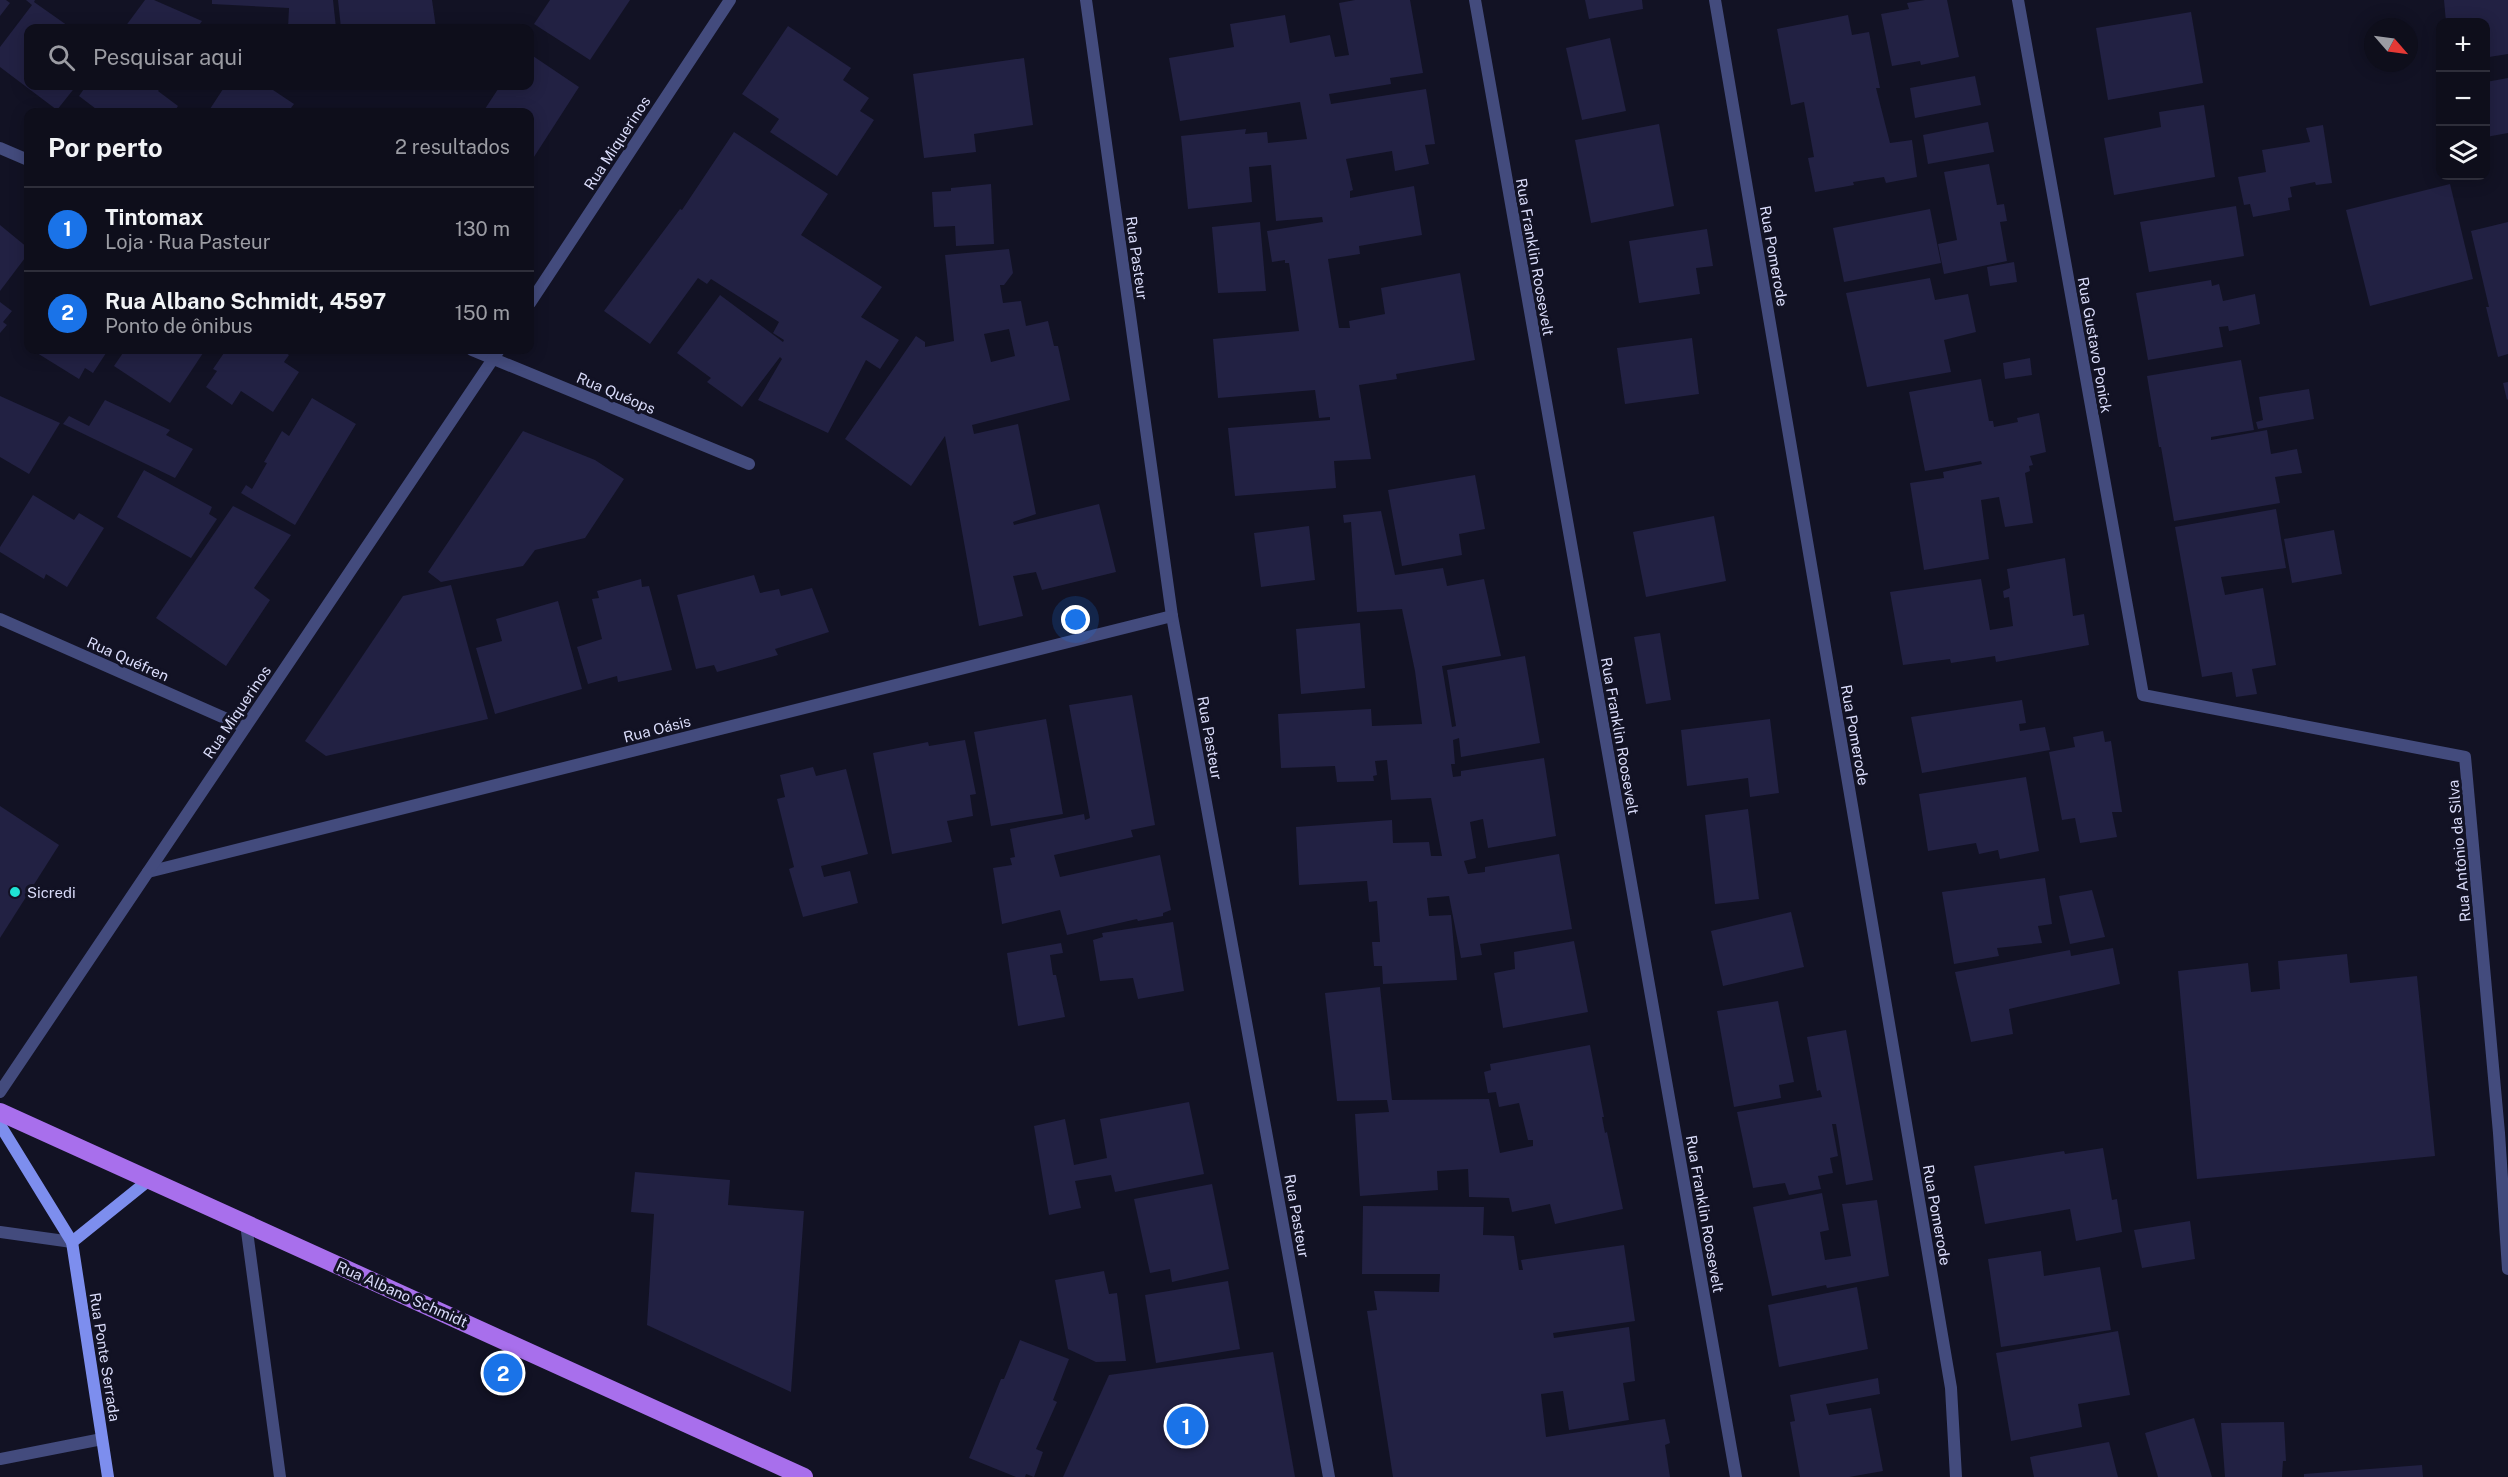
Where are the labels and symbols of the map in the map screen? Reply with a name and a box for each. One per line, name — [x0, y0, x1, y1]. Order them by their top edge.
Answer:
north arrow — [2364, 18, 2418, 72]
street label: Rua Miquerinos — [580, 93, 654, 193]
street label: Rua Franklin Roosevelt — [1513, 177, 1557, 337]
street label: Rua Pomerode — [1757, 204, 1791, 308]
street label: Rua Pasteur — [1123, 215, 1151, 301]
street label: Rua Gustavo Ponick — [2075, 276, 2115, 414]
street label: Rua Quéops — [574, 369, 658, 417]
your location — [1061, 605, 1090, 634]
street label: Rua Quéfren — [85, 633, 171, 685]
street label: Rua Franklin Roosevelt — [1598, 656, 1642, 816]
street label: Rua Miquerinos — [200, 662, 274, 762]
street label: Rua Pomerode — [1838, 683, 1872, 787]
street label: Rua Pasteur — [1194, 695, 1226, 781]
street label: Rua Oásis — [622, 712, 692, 746]
street label: Rua Antônio da Silva — [2444, 779, 2474, 923]
place label: Sicredi — [27, 884, 76, 901]
marker: Sicredi — [8, 885, 22, 899]
street label: Rua Franklin Roosevelt — [1683, 1134, 1727, 1294]
street label: Rua Pomerode — [1920, 1163, 1954, 1267]
street label: Rua Pasteur — [1281, 1173, 1313, 1259]
street label: Rua Albano Schmidt — [334, 1257, 470, 1331]
street label: Rua Ponte Serrada — [86, 1291, 124, 1423]
pin: 2 — [484, 1350, 522, 1396]
pin: 1 — [1166, 1404, 1206, 1448]

